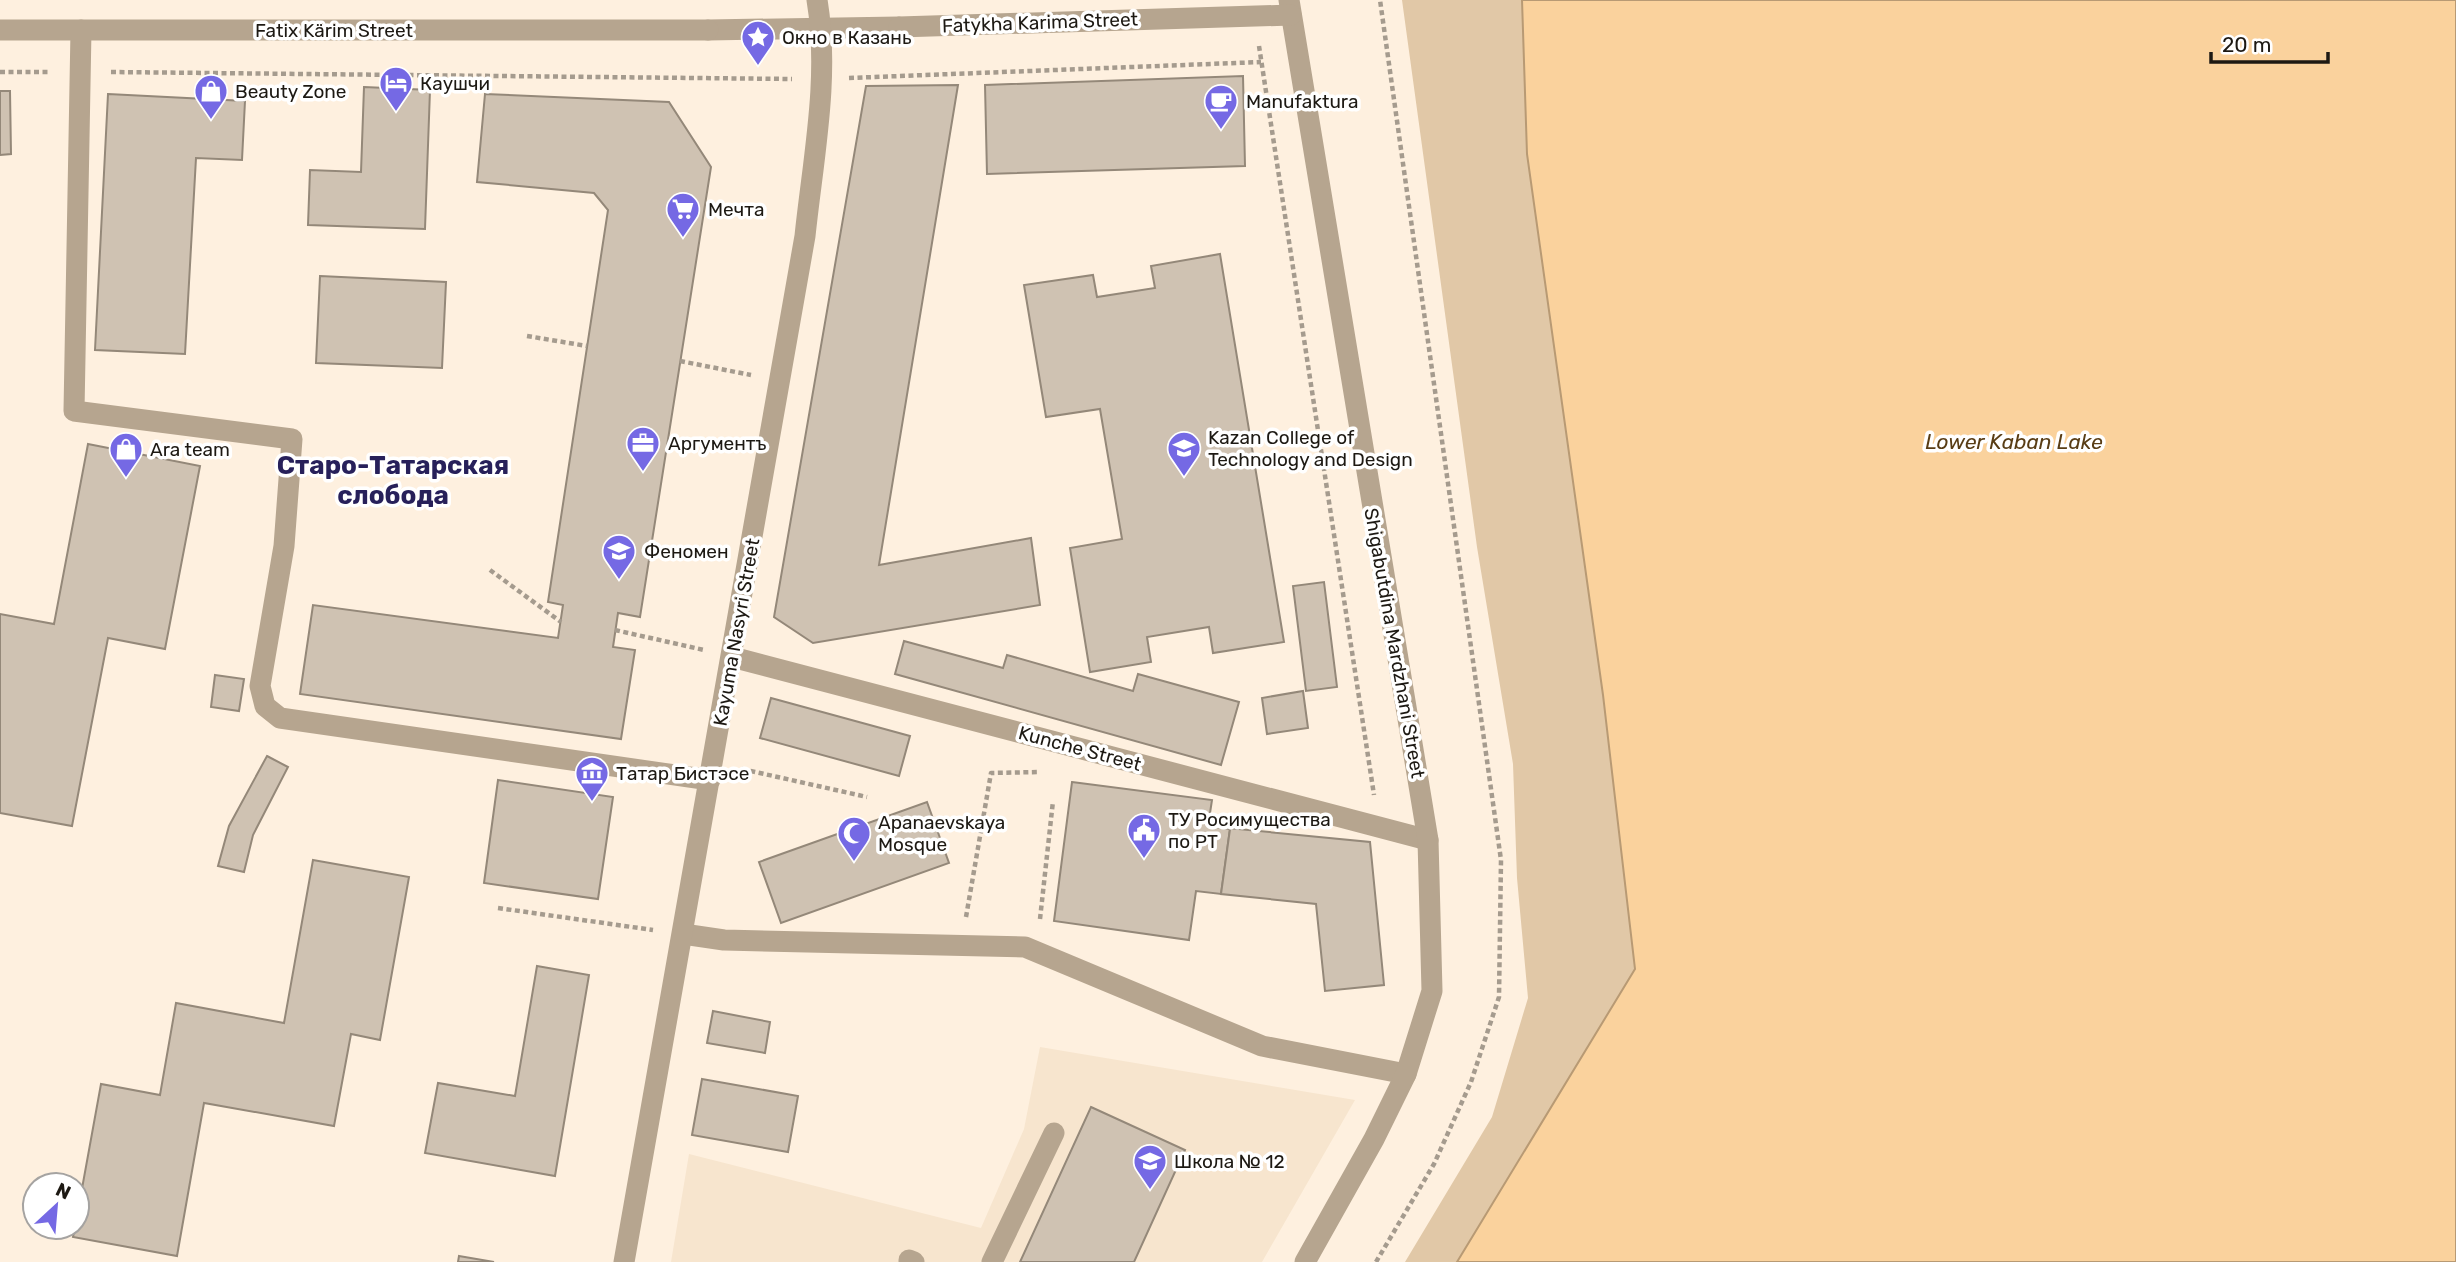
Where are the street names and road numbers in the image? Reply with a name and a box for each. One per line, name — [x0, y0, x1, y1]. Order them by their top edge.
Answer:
street label: Fatykha Karima Street — [942, 8, 1139, 37]
street label: Fatix Kärim Street — [255, 19, 414, 42]
street label: Shigabutdina Mardzhani Street — [1359, 506, 1430, 780]
street label: Kayuma Nasyri Street — [709, 536, 764, 728]
street label: Kunche Street — [1016, 721, 1144, 776]

